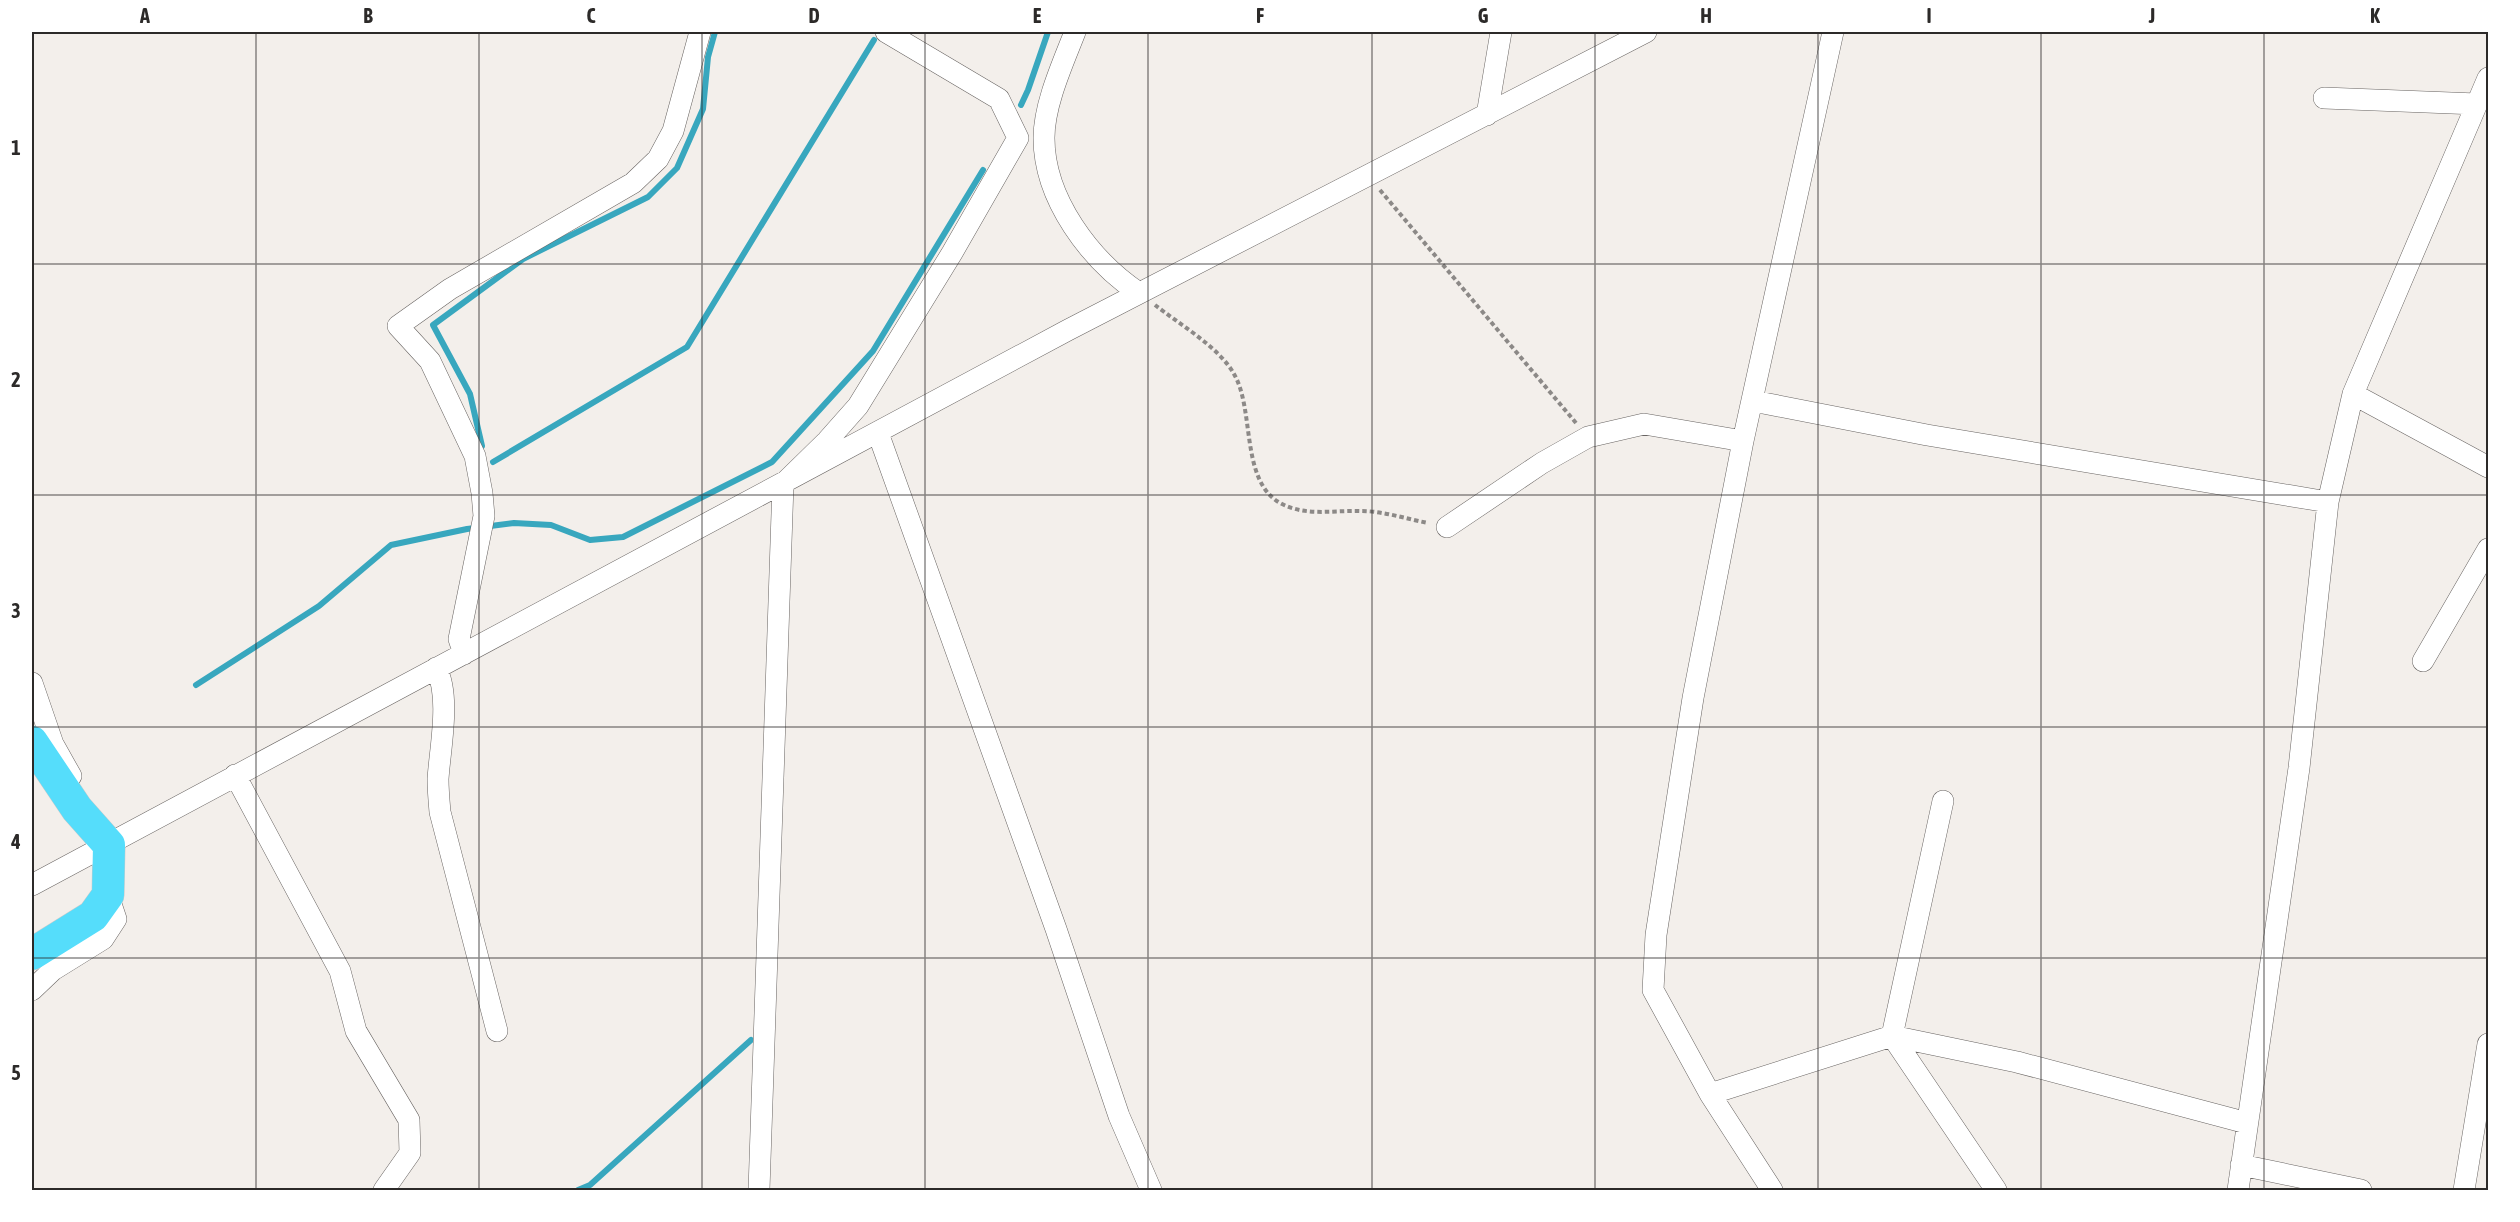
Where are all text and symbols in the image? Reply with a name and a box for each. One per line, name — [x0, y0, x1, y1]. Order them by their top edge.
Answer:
text: A — [139, 4, 150, 27]
text: B — [363, 4, 373, 27]
text: C — [587, 4, 596, 27]
text: D — [808, 4, 820, 27]
text: E — [1033, 4, 1042, 27]
text: F — [1256, 4, 1264, 27]
text: G — [1478, 4, 1489, 27]
text: H — [1700, 4, 1712, 27]
text: I — [1926, 4, 1932, 27]
text: J — [2148, 4, 2155, 27]
text: K — [2370, 4, 2380, 27]
text: 1 — [11, 136, 21, 159]
text: 2 — [11, 368, 21, 391]
text: 3 — [11, 599, 21, 622]
text: 4 — [10, 830, 21, 853]
text: 5 — [11, 1061, 21, 1084]

